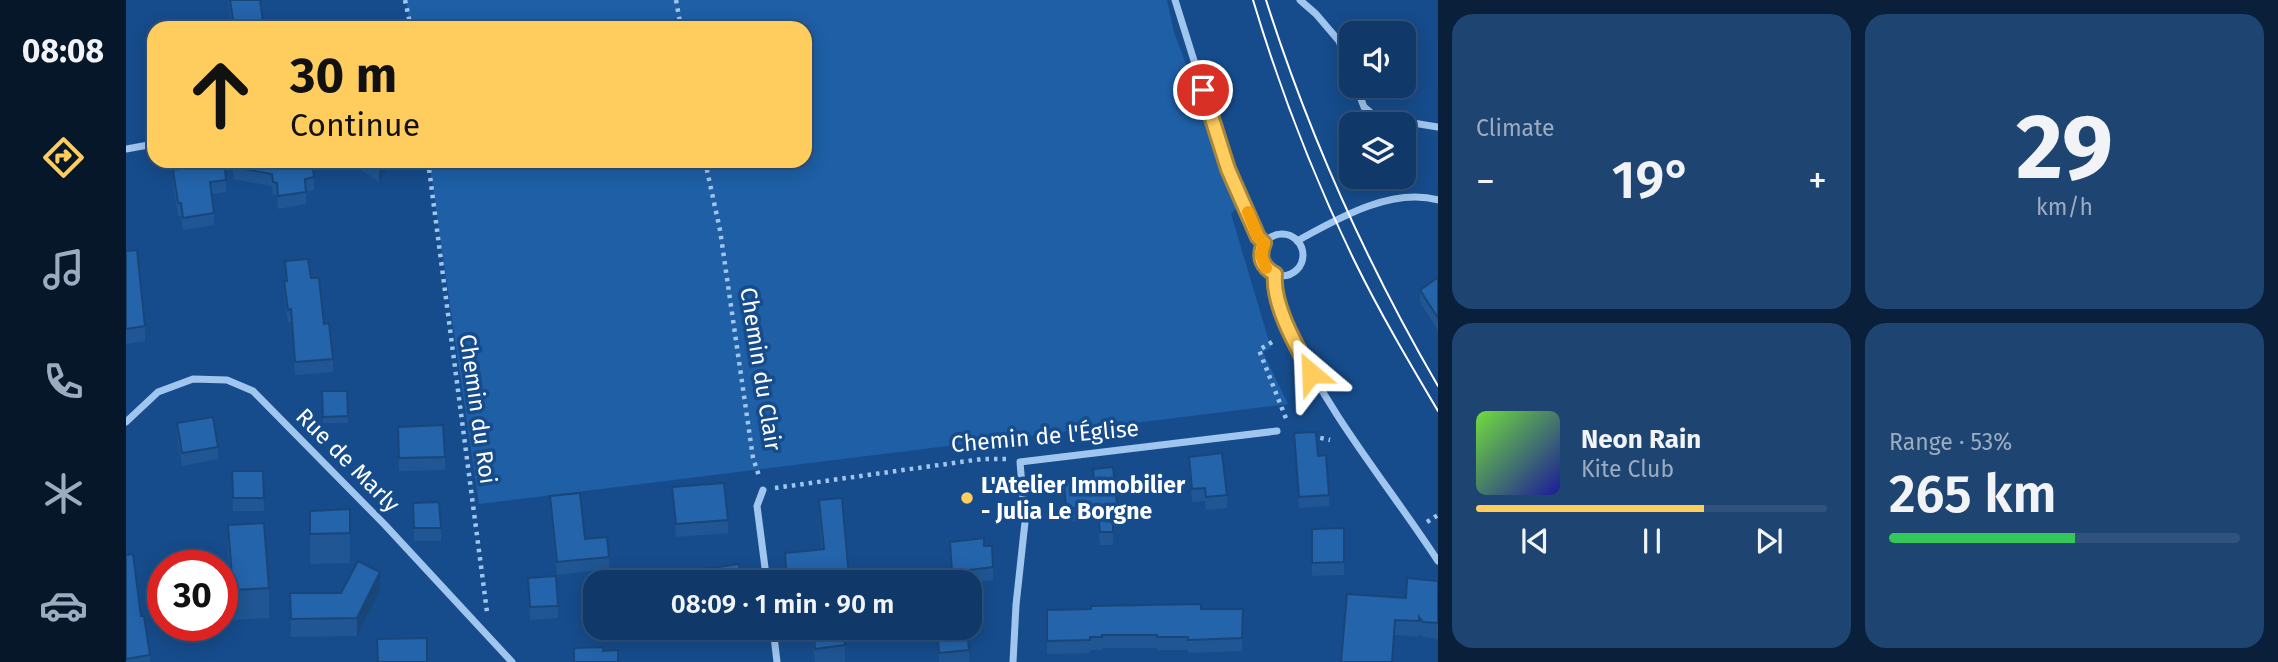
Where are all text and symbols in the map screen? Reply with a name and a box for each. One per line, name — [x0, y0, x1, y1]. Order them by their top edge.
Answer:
map controls — [1339, 21, 1416, 189]
button: sound — [1339, 21, 1416, 98]
text: 08:08 — [22, 32, 104, 70]
text: 30 m — [290, 46, 397, 105]
icon: ahead — [175, 49, 266, 140]
pin — [1173, 60, 1233, 120]
icon: arrive — [1184, 71, 1222, 109]
text: 29 — [2016, 93, 2113, 202]
text: Continue — [290, 106, 420, 144]
button: layers — [1339, 112, 1416, 189]
text: Climate — [1476, 114, 1555, 142]
icon: directions — [39, 133, 88, 182]
text: 19° — [1612, 149, 1691, 212]
text: − — [1476, 158, 1495, 204]
text: + — [1808, 158, 1827, 204]
text: km/h — [2036, 193, 2093, 221]
icon: music — [39, 245, 88, 294]
street label: Chemin du Clair — [734, 285, 788, 453]
street label: Chemin du Roi — [454, 332, 502, 486]
position arrow — [1274, 336, 1348, 410]
icon: phone — [39, 357, 88, 406]
street label: Rue de Marly — [290, 402, 406, 518]
street label: Chemin de l'Église — [950, 413, 1140, 458]
text: Neon Rain — [1581, 424, 1701, 455]
text: Range · 53% — [1889, 428, 2012, 456]
text: Kite Club — [1581, 455, 1674, 483]
text: 265 km — [1889, 463, 2057, 526]
icon: climate — [39, 469, 88, 518]
place label: L'Atelier Immobilier - Julia Le Borgne — [981, 471, 1186, 525]
marker: L'Atelier Immobilier - Julia Le Borgne — [959, 490, 975, 506]
icon: previous — [1516, 522, 1554, 560]
icon: pause — [1633, 522, 1671, 560]
icon: next — [1750, 522, 1788, 560]
speed limit sign: 30 — [147, 550, 238, 641]
icon: car — [39, 581, 88, 630]
text: 08:09 · 1 min · 90 m — [671, 589, 894, 620]

